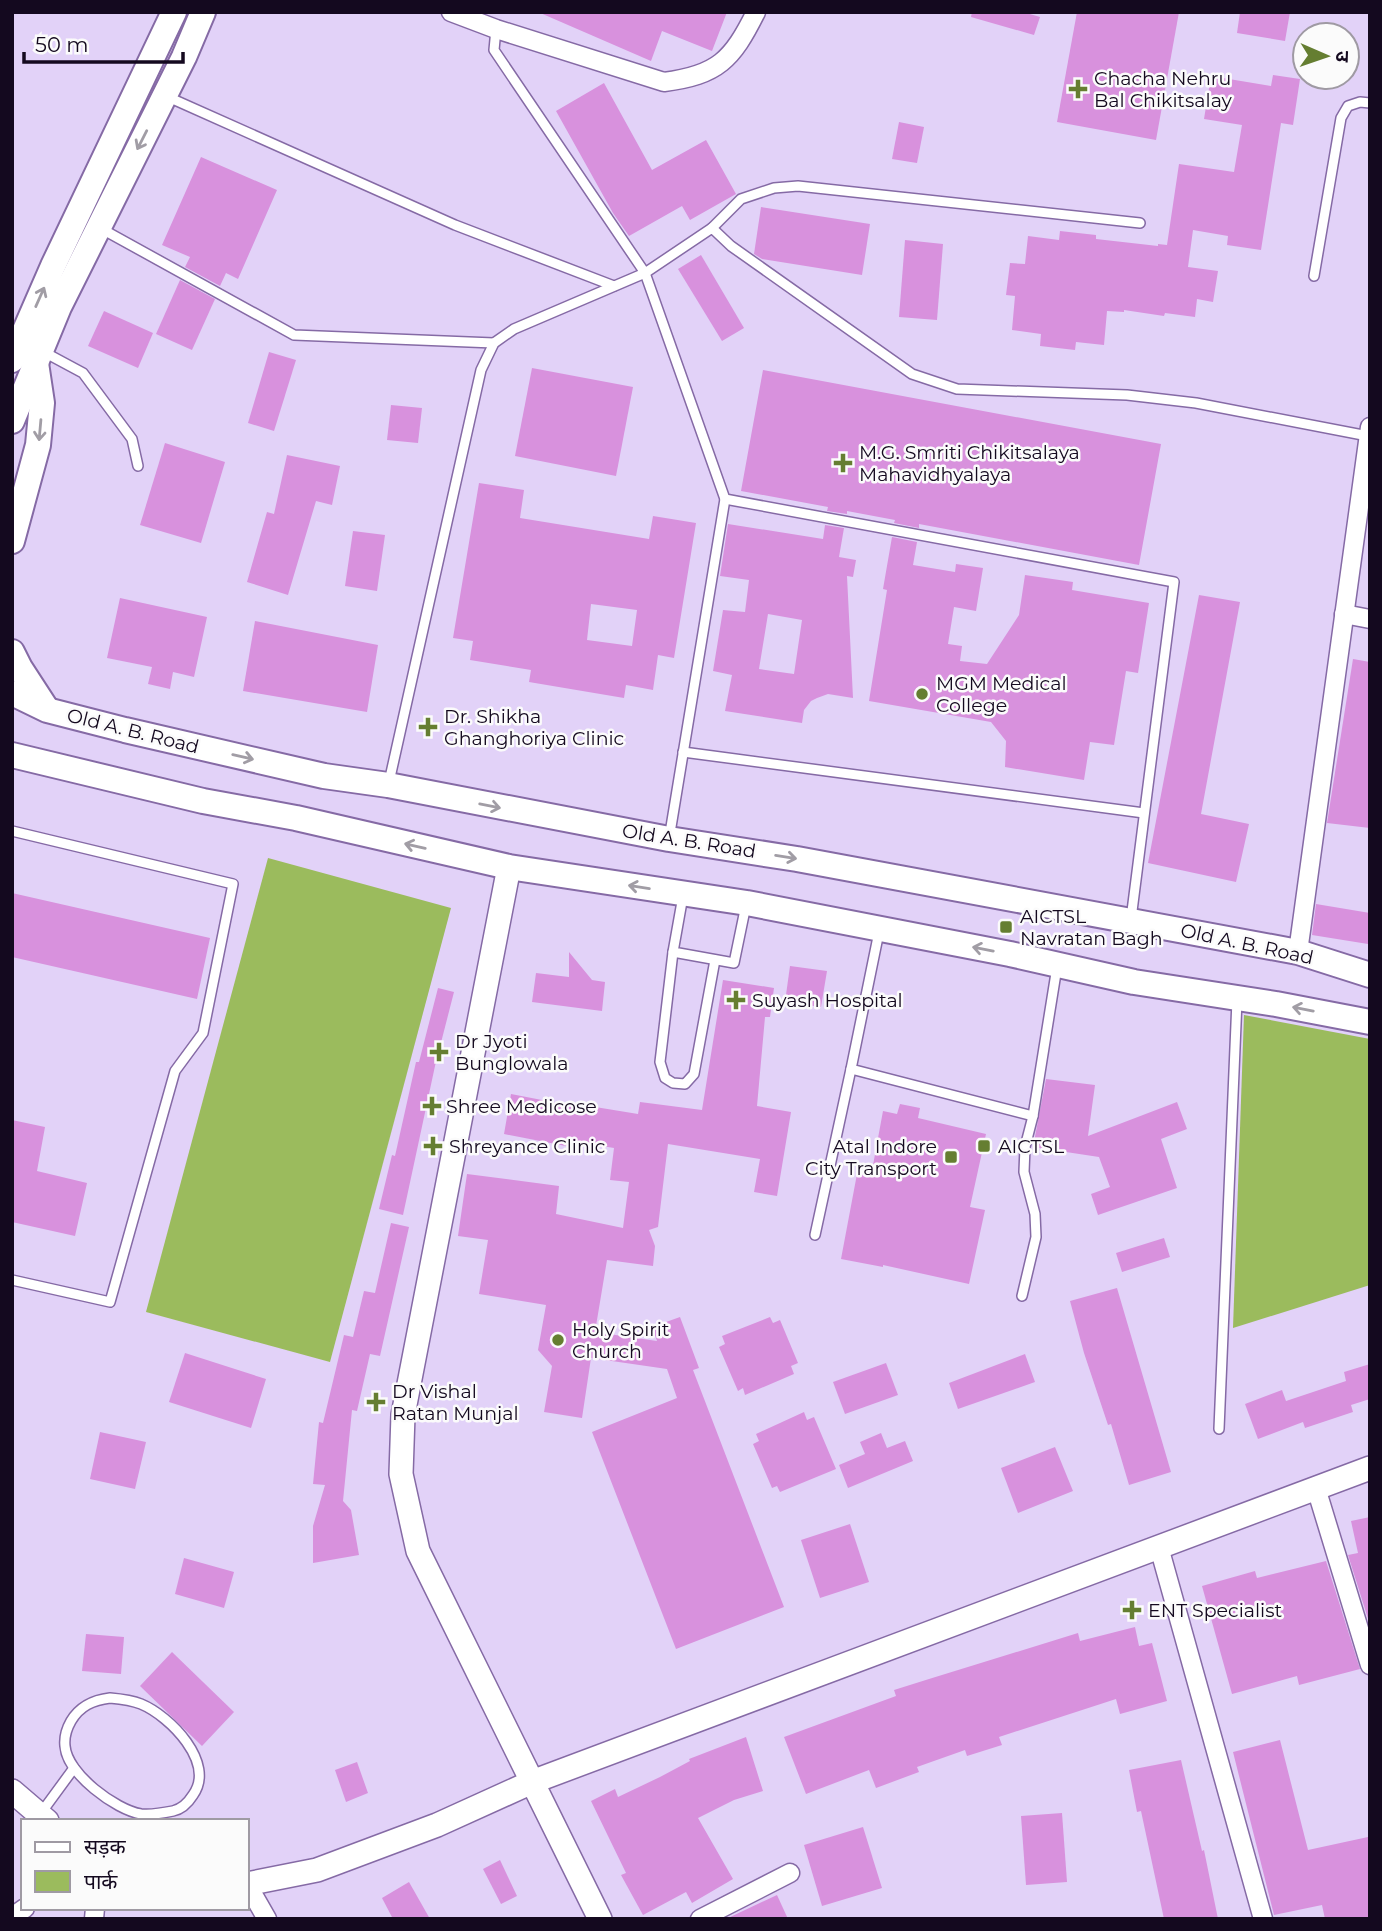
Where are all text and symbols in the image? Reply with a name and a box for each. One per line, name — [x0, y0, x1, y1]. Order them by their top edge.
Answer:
scale bar — [24, 21, 184, 65]
north arrow — [1291, 21, 1361, 91]
text: 50 m — [35, 32, 89, 57]
text: उ — [1331, 51, 1354, 63]
place label: Chacha Nehru Bal Chikitsalay — [1094, 67, 1233, 112]
marker: Chacha Nehru Bal Chikitsalay — [1068, 79, 1088, 99]
one-way arrow — [135, 129, 149, 150]
one-way arrow — [34, 287, 47, 308]
one-way arrow — [33, 418, 46, 441]
place label: M.G. Smriti Chikitsalaya Mahavidhyalaya — [859, 441, 1080, 486]
marker: M.G. Smriti Chikitsalaya Mahavidhyalaya — [833, 453, 853, 473]
place label: MGM Medical College — [936, 672, 1067, 717]
marker: MGM Medical College — [914, 686, 930, 702]
street label: Old A. B. Road — [65, 703, 201, 759]
place label: Dr. Shikha Ghanghoriya Clinic — [444, 705, 624, 750]
marker: Dr. Shikha Ghanghoriya Clinic — [418, 717, 438, 737]
one-way arrow — [231, 751, 254, 764]
one-way arrow — [478, 800, 501, 814]
street label: Old A. B. Road — [620, 819, 758, 863]
one-way arrow — [404, 838, 427, 852]
one-way arrow — [774, 851, 797, 864]
one-way arrow — [628, 880, 650, 893]
place label: AICTSL Navratan Bagh — [1020, 905, 1163, 950]
marker: AICTSL Navratan Bagh — [998, 919, 1014, 935]
street label: Old A. B. Road — [1178, 919, 1316, 969]
one-way arrow — [972, 942, 995, 955]
place label: Suyash Hospital — [752, 989, 903, 1012]
marker: Suyash Hospital — [726, 990, 746, 1010]
one-way arrow — [1292, 1002, 1315, 1015]
place label: Dr Jyoti Bunglowala — [455, 1030, 569, 1075]
marker: Dr Jyoti Bunglowala — [429, 1042, 449, 1062]
place label: Shree Medicose — [446, 1095, 597, 1118]
marker: Shree Medicose — [424, 1098, 440, 1114]
place label: Shreyance Clinic — [449, 1135, 606, 1158]
place label: Atal Indore City Transport — [805, 1135, 937, 1180]
place label: AICTSL — [998, 1135, 1065, 1158]
marker: Shreyance Clinic — [423, 1136, 443, 1156]
marker: AICTSL — [976, 1138, 992, 1154]
marker: Atal Indore City Transport — [943, 1149, 959, 1165]
place label: Holy Spirit Church — [572, 1318, 670, 1363]
marker: Holy Spirit Church — [550, 1332, 566, 1348]
place label: Dr Vishal Ratan Munjal — [392, 1380, 519, 1425]
marker: Dr Vishal Ratan Munjal — [366, 1392, 386, 1412]
place label: ENT Specialist — [1148, 1599, 1282, 1622]
marker: ENT Specialist — [1122, 1600, 1142, 1620]
legend — [21, 1819, 248, 1910]
text: सड़क — [84, 1834, 126, 1859]
text: पार्क — [84, 1869, 118, 1894]

